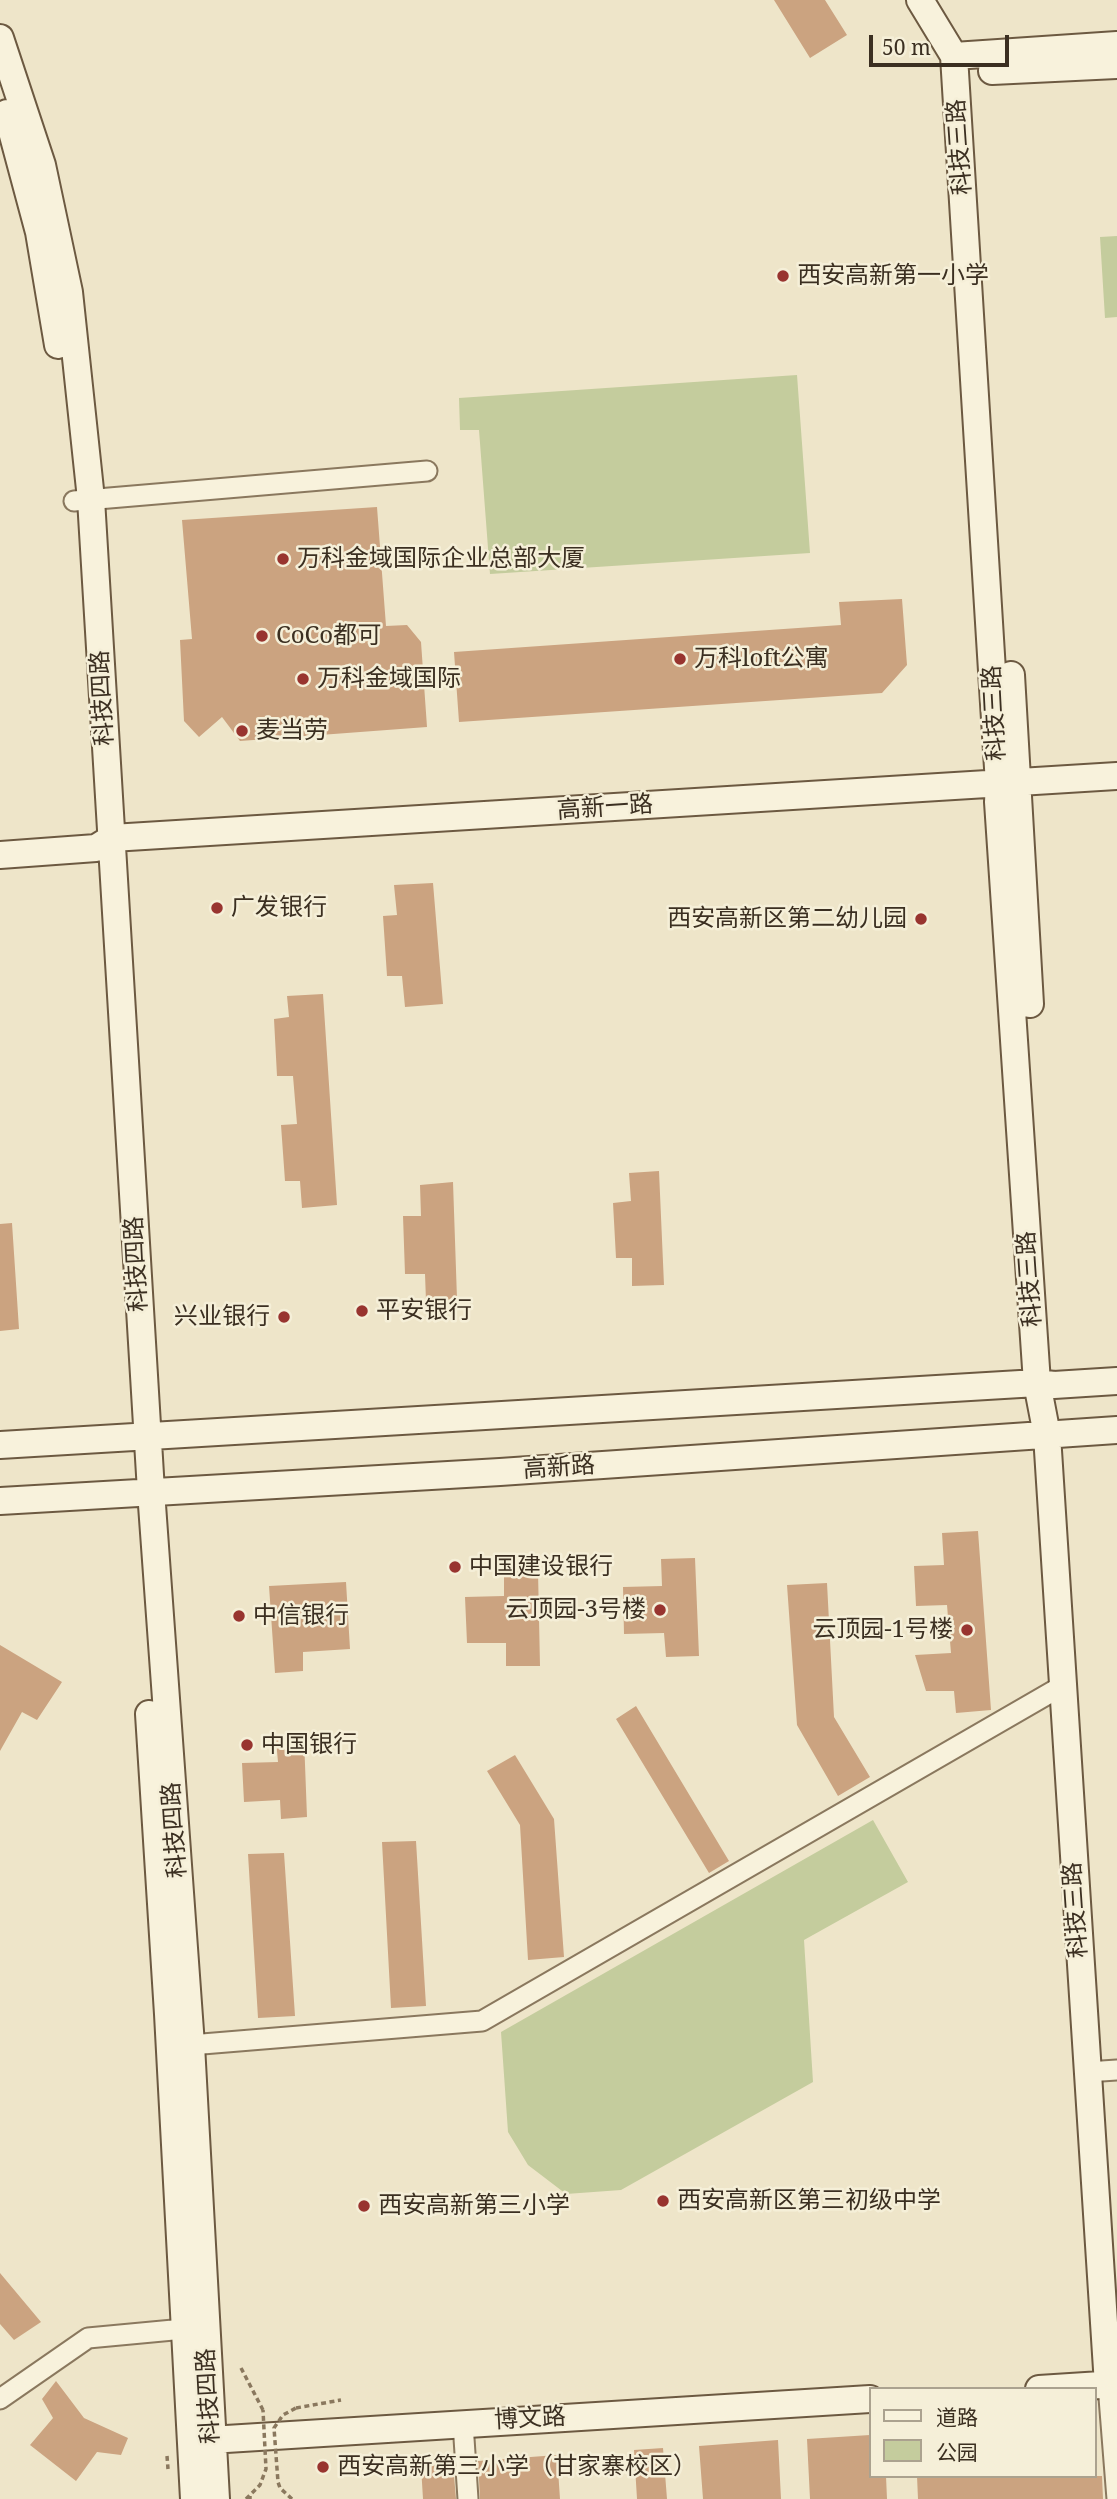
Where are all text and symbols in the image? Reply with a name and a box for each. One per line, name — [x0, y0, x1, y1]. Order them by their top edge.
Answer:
scale bar — [872, 21, 1012, 65]
text: 50 m — [882, 33, 931, 61]
street label: 科技三路 — [942, 98, 978, 196]
place label: 西安高新第一小学 — [797, 262, 989, 290]
marker: 西安高新第一小学 — [775, 268, 791, 284]
place label: 万科金域国际企业总部大厦 — [297, 545, 585, 573]
marker: 万科金域国际企业总部大厦 — [275, 551, 291, 567]
place label: CoCo都可 — [276, 622, 381, 650]
marker: CoCo都可 — [254, 628, 270, 644]
place label: 万科loft公寓 — [694, 645, 829, 673]
street label: 科技四路 — [86, 649, 120, 747]
marker: 万科loft公寓 — [672, 651, 688, 667]
street label: 科技三路 — [978, 664, 1012, 762]
place label: 万科金域国际 — [317, 665, 461, 693]
marker: 万科金域国际 — [295, 671, 311, 687]
place label: 麦当劳 — [256, 717, 328, 745]
marker: 麦当劳 — [234, 723, 250, 739]
street label: 高新一路 — [556, 790, 654, 826]
place label: 广发银行 — [231, 894, 327, 922]
marker: 广发银行 — [209, 900, 225, 916]
place label: 西安高新区第二幼儿园 — [667, 905, 907, 933]
marker: 西安高新区第二幼儿园 — [913, 911, 929, 927]
street label: 科技四路 — [120, 1215, 154, 1313]
street label: 科技三路 — [1012, 1230, 1048, 1328]
place label: 平安银行 — [376, 1297, 472, 1325]
place label: 兴业银行 — [174, 1303, 270, 1331]
marker: 平安银行 — [354, 1303, 370, 1319]
marker: 兴业银行 — [276, 1309, 292, 1325]
street label: 高新路 — [522, 1451, 596, 1485]
place label: 中国建设银行 — [469, 1553, 613, 1581]
marker: 中国建设银行 — [447, 1559, 463, 1575]
place label: 云顶园-3号楼 — [505, 1596, 646, 1624]
place label: 中信银行 — [253, 1602, 349, 1630]
marker: 云顶园-3号楼 — [652, 1602, 668, 1618]
marker: 中信银行 — [231, 1608, 247, 1624]
place label: 云顶园-1号楼 — [812, 1616, 953, 1644]
marker: 云顶园-1号楼 — [959, 1622, 975, 1638]
place label: 中国银行 — [261, 1731, 357, 1759]
marker: 中国银行 — [239, 1737, 255, 1753]
street label: 科技四路 — [157, 1781, 193, 1879]
street label: 科技三路 — [1058, 1861, 1094, 1959]
place label: 西安高新区第三初级中学 — [677, 2187, 941, 2215]
place label: 西安高新第三小学 — [378, 2192, 570, 2220]
marker: 西安高新区第三初级中学 — [655, 2193, 671, 2209]
marker: 西安高新第三小学 — [356, 2198, 372, 2214]
street label: 科技四路 — [192, 2347, 226, 2445]
legend — [869, 2387, 1096, 2478]
street label: 博文路 — [493, 2403, 567, 2435]
text: 道路 — [936, 2403, 978, 2431]
text: 公园 — [936, 2438, 978, 2466]
place label: 西安高新第三小学（甘家寨校区） — [337, 2453, 697, 2481]
marker: 西安高新第三小学（甘家寨校区） — [315, 2459, 331, 2475]

